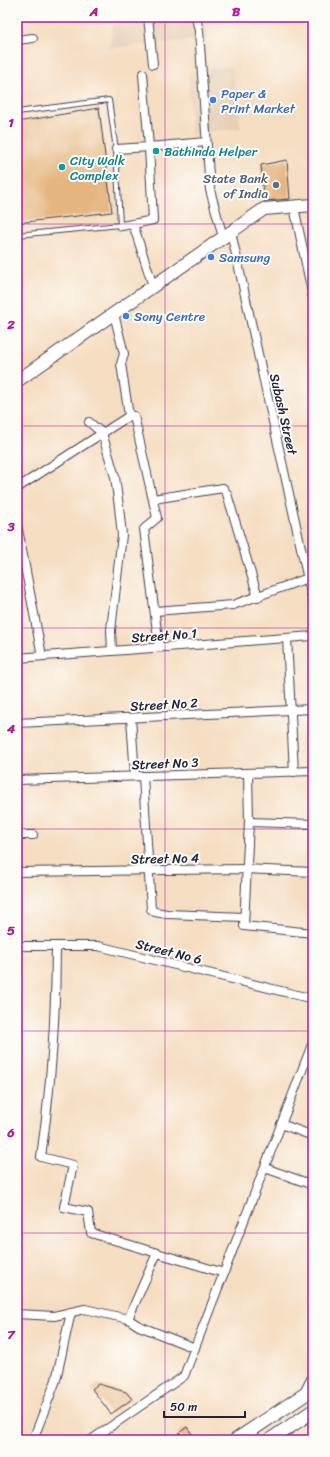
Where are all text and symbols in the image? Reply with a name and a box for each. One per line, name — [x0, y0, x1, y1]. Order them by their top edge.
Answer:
text: A — [89, 0, 98, 23]
text: B — [232, 0, 241, 23]
place label: Paper & Print Market — [221, 82, 296, 120]
marker: Paper & Print Market — [208, 95, 218, 105]
text: 1 — [8, 111, 14, 134]
place label: Bathinda Helper — [164, 140, 258, 163]
marker: Bathinda Helper — [151, 146, 161, 156]
place label: City Walk Complex — [70, 149, 125, 187]
marker: City Walk Complex — [57, 162, 67, 172]
place label: State Bank of India — [203, 167, 268, 205]
marker: State Bank of India — [271, 180, 281, 190]
place label: Samsung — [219, 246, 271, 269]
marker: Samsung — [206, 252, 216, 262]
place label: Sony Centre — [134, 305, 205, 328]
marker: Sony Centre — [121, 311, 131, 321]
text: 2 — [6, 313, 15, 336]
street label: Subash Street — [263, 371, 304, 458]
text: 3 — [6, 515, 15, 538]
street label: Street No 1 — [131, 622, 198, 649]
street label: Street No 2 — [130, 691, 199, 718]
text: 4 — [6, 717, 16, 740]
street label: Street No 3 — [131, 751, 199, 776]
street label: Street No 4 — [131, 846, 199, 871]
text: 5 — [7, 919, 15, 942]
street label: Street No 6 — [133, 932, 204, 971]
text: 6 — [6, 1121, 15, 1144]
text: 7 — [7, 1323, 16, 1346]
scale bar — [164, 1393, 245, 1419]
text: 50 m — [170, 1396, 197, 1418]

